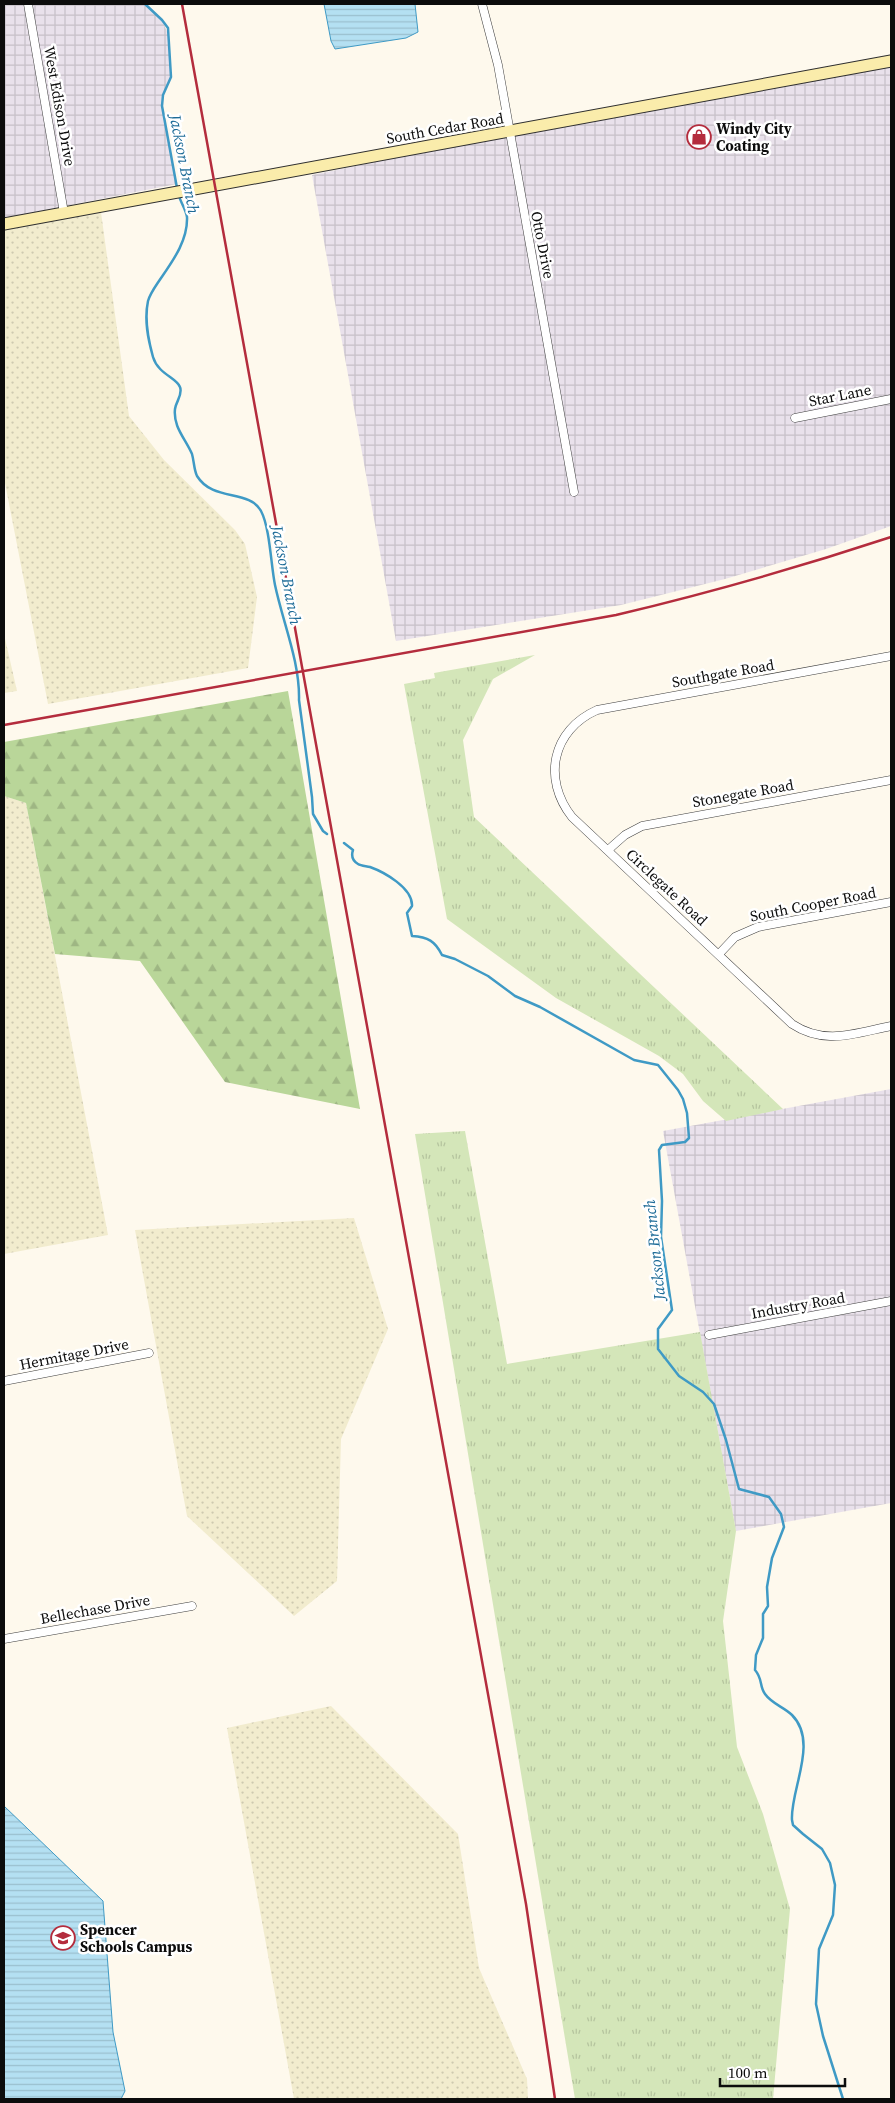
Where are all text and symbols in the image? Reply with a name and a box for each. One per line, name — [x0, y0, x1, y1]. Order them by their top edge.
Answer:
street label: West Edison Drive — [39, 44, 81, 168]
street label: South Cedar Road — [385, 107, 506, 149]
water label: Jackson Branch — [164, 110, 205, 216]
place label: Windy City Coating — [716, 118, 792, 156]
shop icon: Windy City Coating — [686, 124, 712, 150]
street label: Otto Drive — [526, 209, 560, 281]
street label: Star Lane — [807, 379, 873, 411]
water label: Jackson Branch — [266, 521, 307, 627]
street label: Southgate Road — [670, 654, 776, 692]
street label: Stonegate Road — [691, 774, 796, 812]
street label: Circlegate Road — [622, 844, 713, 931]
street label: South Cooper Road — [748, 881, 878, 927]
water label: Jackson Branch — [638, 1198, 670, 1303]
street label: Industry Road — [749, 1286, 847, 1324]
street label: Hermitage Drive — [18, 1333, 131, 1375]
street label: Bellechase Drive — [38, 1589, 152, 1629]
place label: Spencer Schools Campus — [80, 1919, 193, 1957]
school or university icon: Spencer Schools Campus — [50, 1925, 76, 1951]
scale bar — [720, 2056, 845, 2088]
text: 100 m — [728, 2062, 768, 2083]

